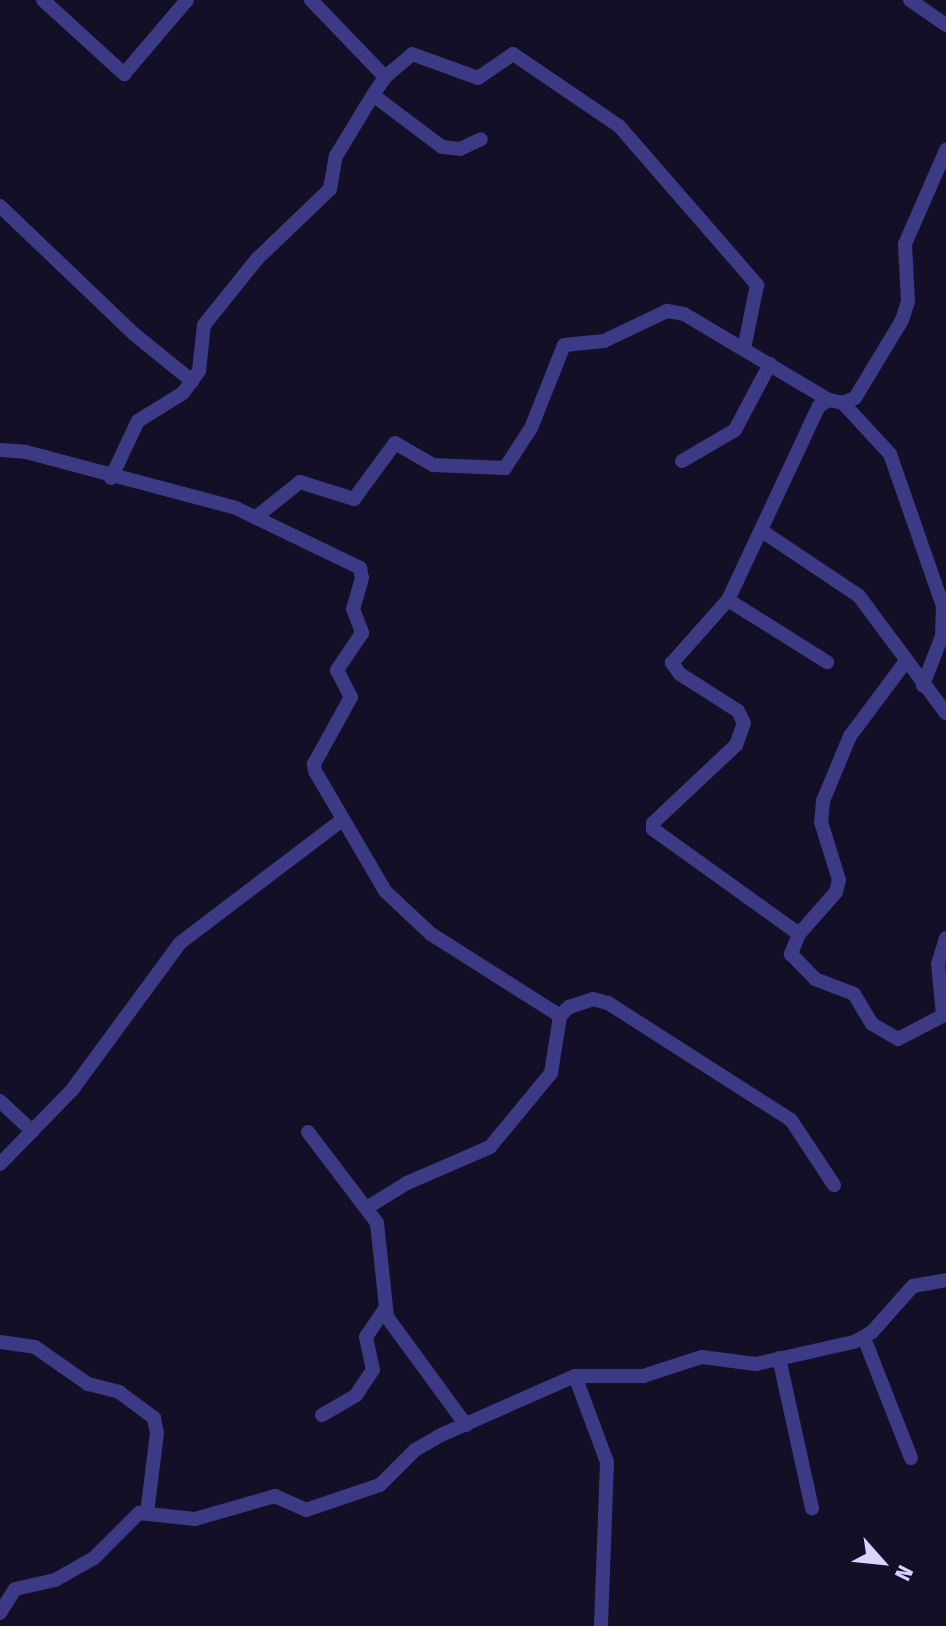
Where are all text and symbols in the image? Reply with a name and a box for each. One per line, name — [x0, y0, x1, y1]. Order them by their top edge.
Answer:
north arrow — [842, 1522, 922, 1602]
text: N — [889, 1561, 919, 1585]

